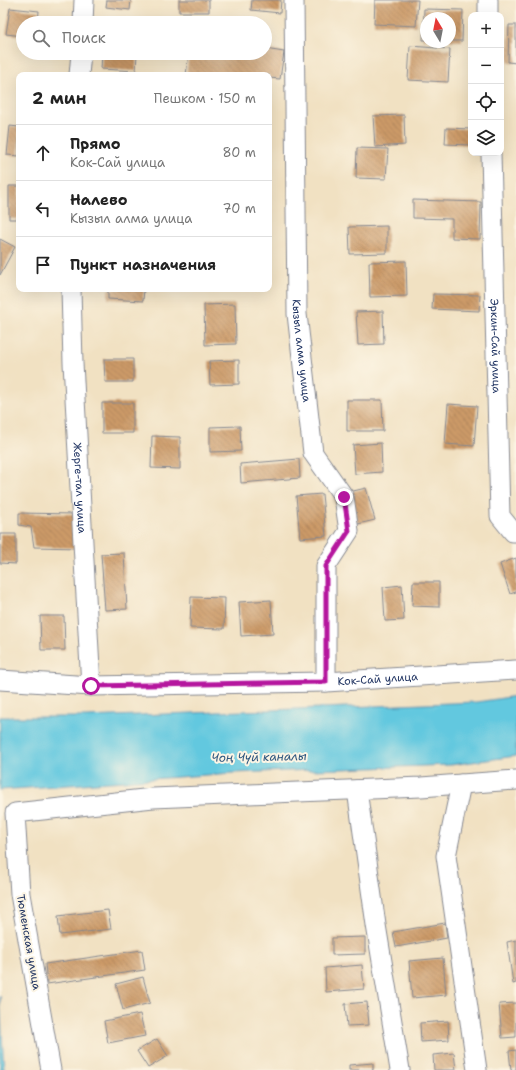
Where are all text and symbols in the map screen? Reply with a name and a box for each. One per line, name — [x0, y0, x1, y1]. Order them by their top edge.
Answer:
north arrow — [420, 12, 456, 48]
map controls — [468, 12, 504, 156]
button: + — [468, 12, 504, 48]
search box — [16, 16, 272, 60]
icon: search — [30, 27, 52, 49]
text: Поиск — [62, 28, 106, 48]
button: − — [468, 48, 504, 84]
button: locate — [468, 84, 504, 120]
text: 2 мин — [32, 87, 87, 109]
text: Пешком · 150 m — [154, 90, 256, 107]
button: layers — [468, 120, 504, 156]
text: Прямо — [70, 134, 120, 154]
icon: ahead — [32, 142, 54, 164]
text: 80 m — [222, 144, 256, 161]
text: Кок-Сай улица — [70, 154, 165, 171]
text: Налево — [70, 190, 128, 210]
icon: left — [32, 198, 54, 220]
text: 70 m — [222, 200, 256, 217]
text: Кызыл алма улица — [70, 210, 192, 227]
icon: arrive — [32, 254, 54, 276]
text: Пункт назначения — [70, 255, 216, 275]
street label: Эркин-Сай улица — [487, 298, 504, 394]
street label: Кызыл алма улица — [289, 299, 314, 403]
street label: Жерге-тал улица — [69, 442, 89, 534]
route end — [335, 488, 353, 506]
street label: Кок-Сай улица — [337, 669, 419, 689]
route start — [82, 677, 100, 695]
water label: Чоң Чүй каналы — [211, 748, 307, 766]
street label: Тюменская улица — [13, 893, 44, 991]

